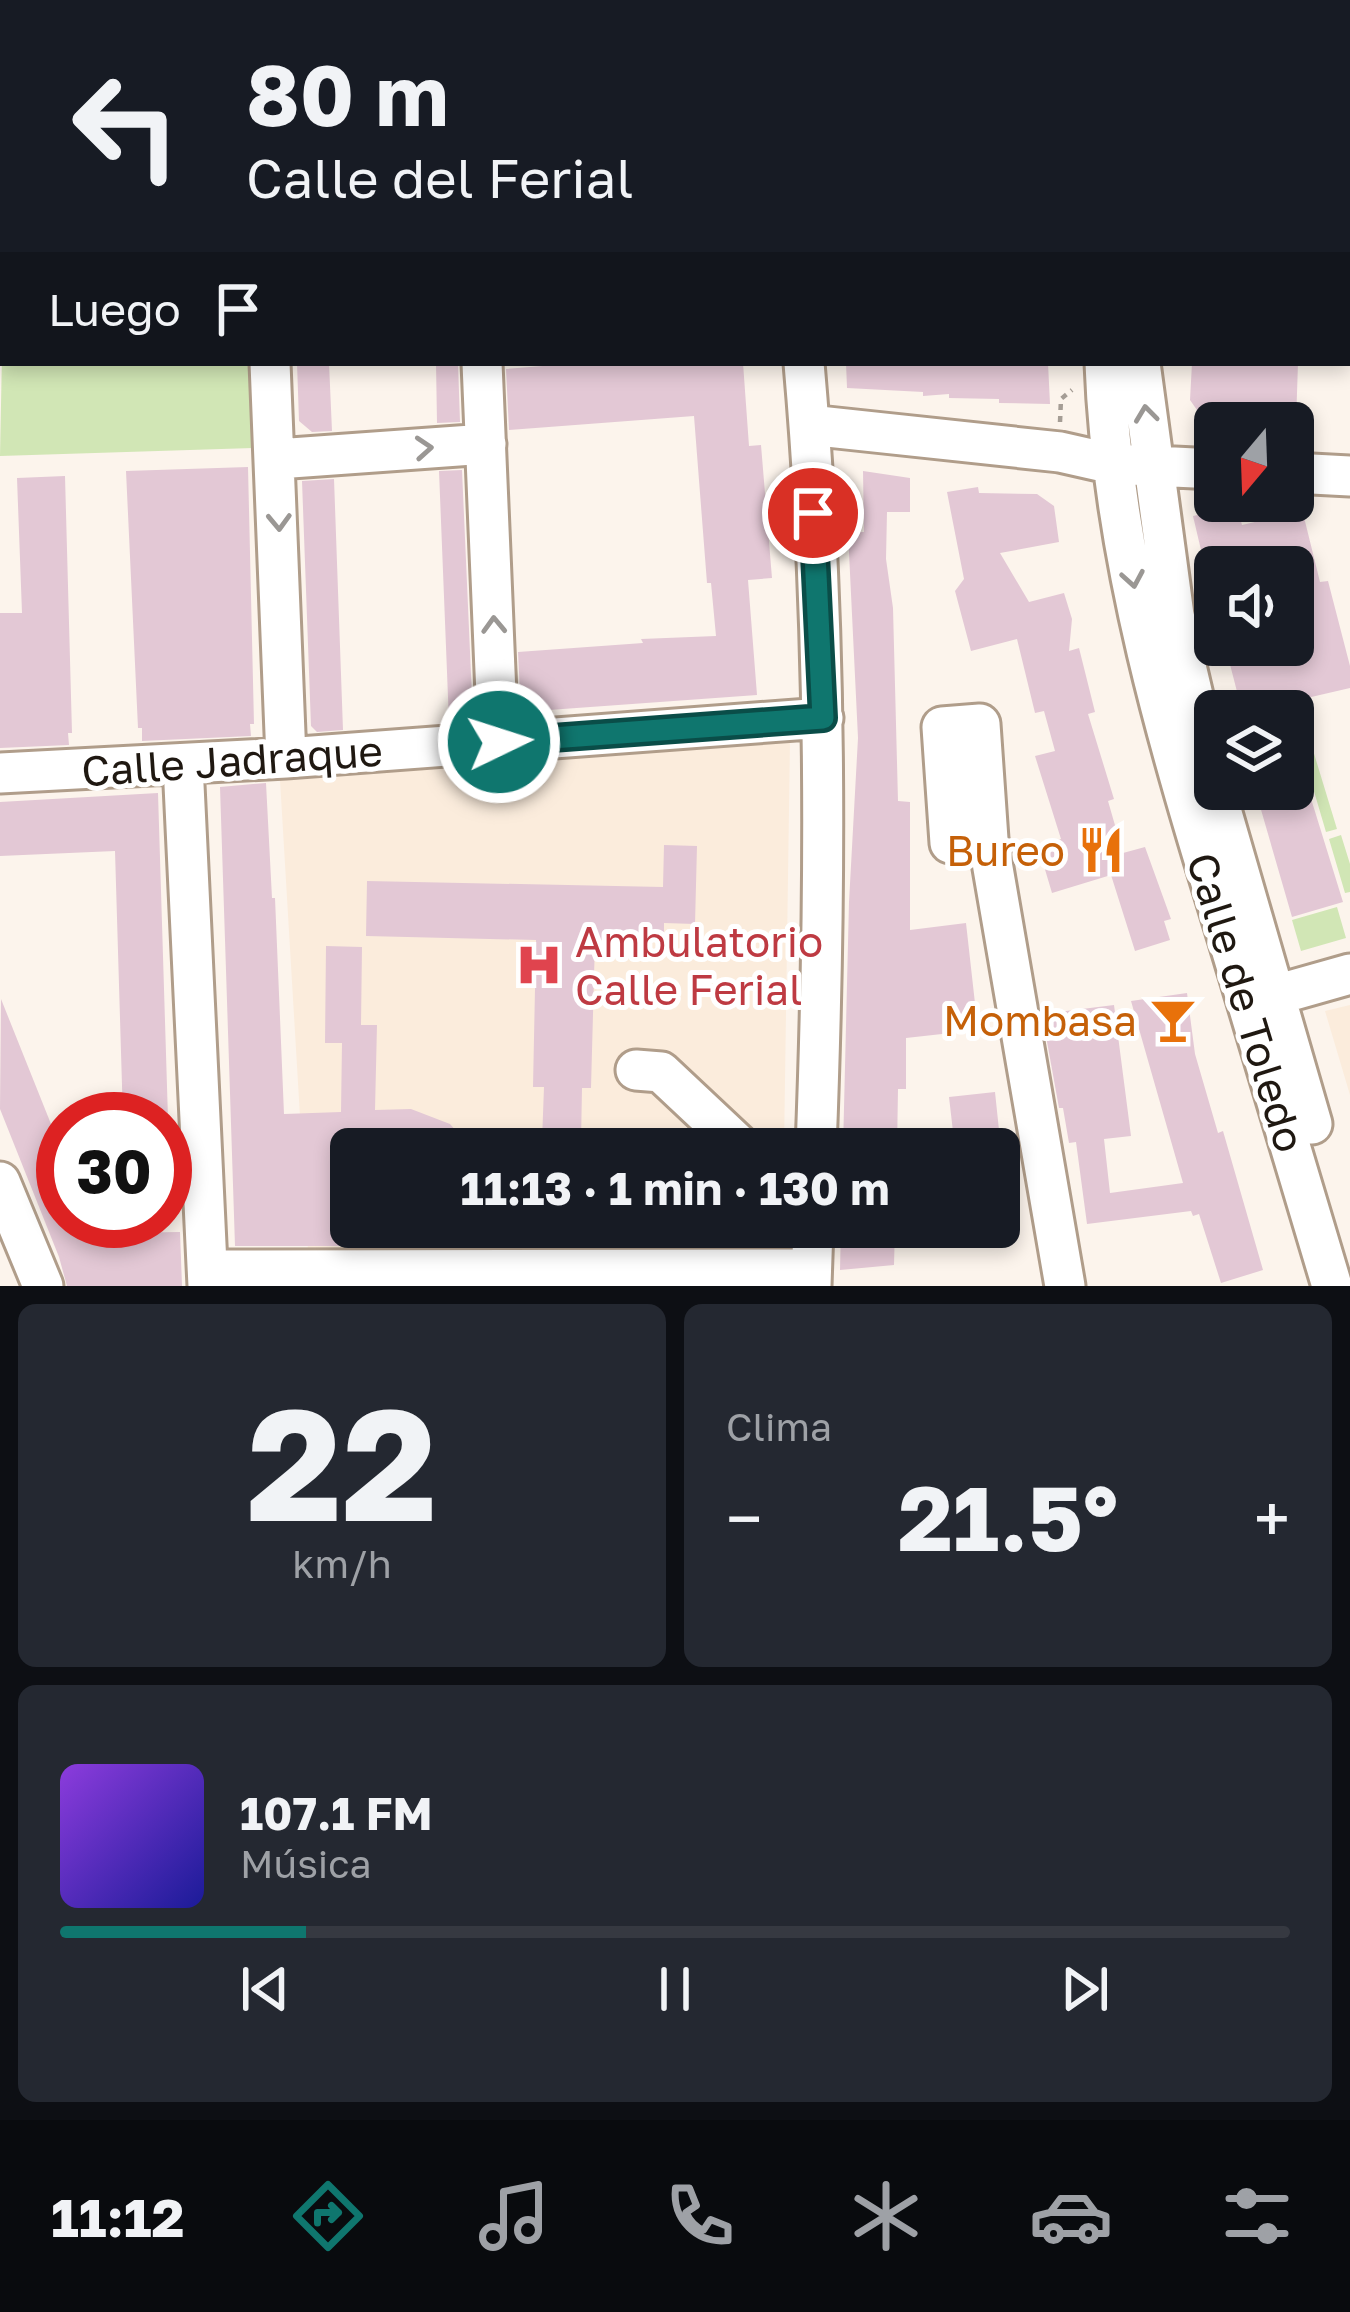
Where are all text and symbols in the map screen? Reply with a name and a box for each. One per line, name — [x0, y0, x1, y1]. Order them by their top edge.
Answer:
text: 80 m — [246, 44, 449, 144]
icon: left — [48, 48, 204, 204]
text: Calle del Ferial — [246, 145, 634, 210]
icon: arrive — [205, 276, 271, 342]
text: Luego — [48, 282, 181, 336]
north arrow — [1194, 402, 1314, 522]
map controls — [1194, 402, 1314, 810]
one-way arrow — [1133, 404, 1159, 424]
one-way arrow — [414, 436, 433, 462]
pin — [762, 462, 864, 564]
icon: arrive — [780, 480, 846, 546]
one-way arrow — [266, 513, 292, 532]
button: sound — [1194, 546, 1314, 666]
one-way arrow — [1120, 569, 1145, 589]
one-way arrow — [481, 615, 507, 634]
position arrow — [436, 679, 562, 805]
button: layers — [1194, 690, 1314, 810]
street label: Calle Jadraque — [80, 725, 384, 795]
place label: Bureo — [946, 825, 1065, 875]
restaurant icon: Bureo — [1076, 825, 1126, 875]
street label: Calle de Toledo — [1178, 846, 1316, 1158]
place label: Ambulatorio Calle Ferial — [575, 916, 823, 1014]
hospital icon: Ambulatorio Calle Ferial — [514, 940, 564, 990]
place label: Mombasa — [943, 995, 1137, 1045]
bar icon: Mombasa — [1148, 995, 1198, 1045]
speed limit sign: 30 — [36, 1092, 192, 1248]
text: 11:13 · 1 min · 130 m — [460, 1161, 890, 1215]
text: 22 — [247, 1368, 437, 1555]
text: Clima — [726, 1403, 832, 1450]
text: 21.5° — [898, 1463, 1118, 1571]
text: − — [726, 1478, 762, 1558]
text: + — [1254, 1478, 1290, 1558]
text: km/h — [292, 1540, 392, 1587]
text: 107.1 FM — [240, 1786, 433, 1840]
text: Música — [240, 1840, 372, 1887]
icon: previous — [232, 1956, 298, 2022]
icon: pause — [642, 1956, 708, 2022]
icon: next — [1052, 1956, 1118, 2022]
icon: directions — [286, 2174, 370, 2258]
icon: music — [472, 2174, 556, 2258]
icon: phone — [658, 2174, 742, 2258]
icon: climate — [844, 2174, 928, 2258]
icon: car — [1029, 2174, 1113, 2258]
icon: filters — [1215, 2174, 1299, 2258]
text: 11:12 — [51, 2184, 185, 2249]

